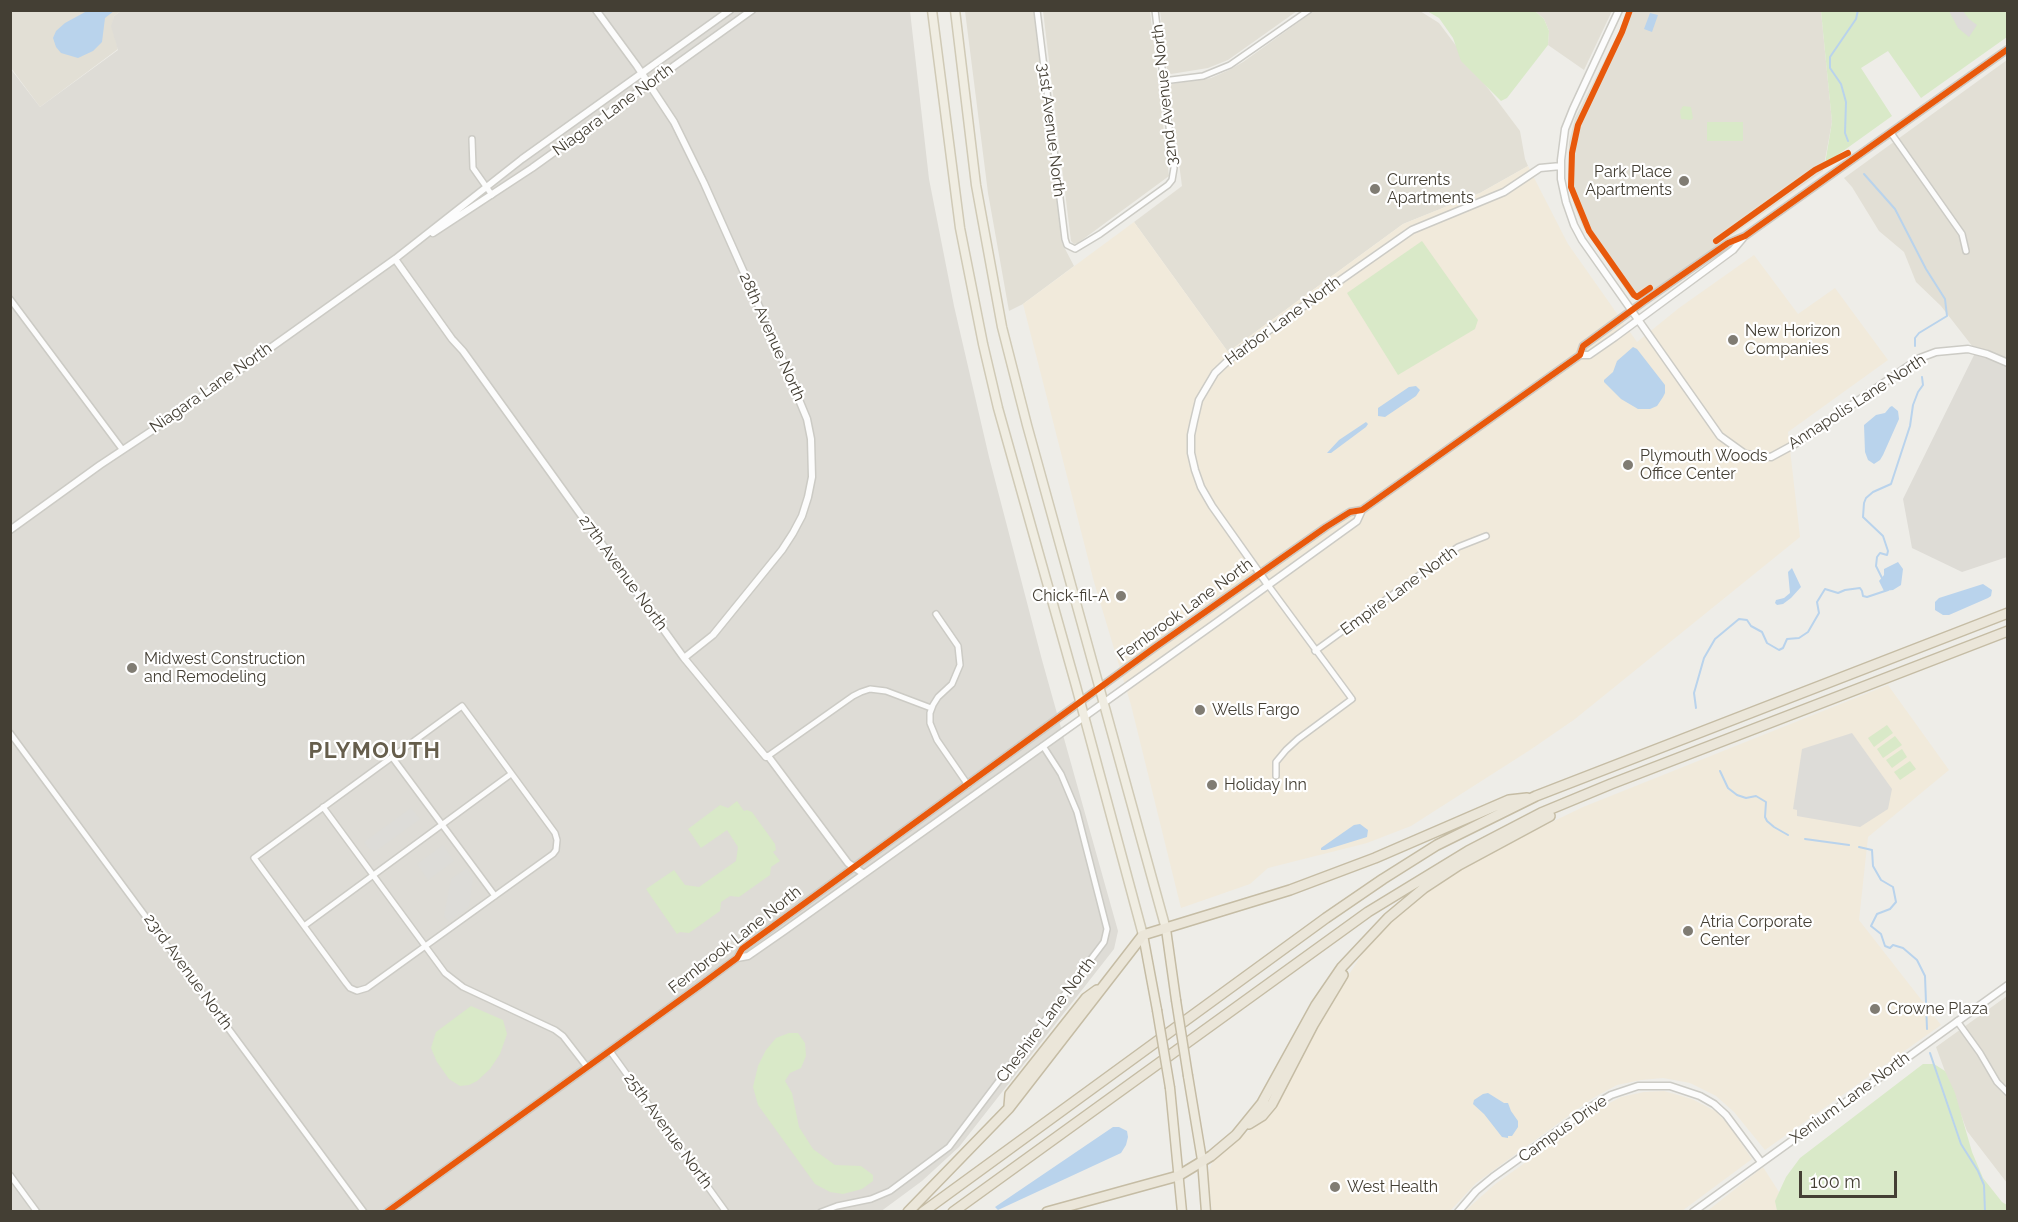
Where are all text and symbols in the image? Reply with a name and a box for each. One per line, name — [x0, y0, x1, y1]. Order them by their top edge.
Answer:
street label: 32nd Avenue North — [1148, 23, 1182, 167]
street label: Niagara Lane North — [549, 60, 677, 160]
street label: 31st Avenue North — [1033, 62, 1069, 198]
place label: Park Place Apartments — [1585, 162, 1672, 200]
place label: Currents Apartments — [1387, 170, 1474, 208]
marker: Park Place Apartments — [1677, 174, 1691, 188]
marker: Currents Apartments — [1368, 182, 1382, 196]
street label: 28th Avenue North — [735, 270, 809, 404]
street label: Harbor Lane North — [1222, 273, 1344, 369]
place label: New Horizon Companies — [1745, 321, 1840, 359]
marker: New Horizon Companies — [1726, 333, 1740, 347]
street label: Niagara Lane North — [146, 339, 276, 437]
street label: Annapolis Lane North — [1785, 350, 1929, 454]
place label: Plymouth Woods Office Center — [1640, 446, 1768, 484]
marker: Plymouth Woods Office Center — [1621, 458, 1635, 472]
street label: 27th Avenue North — [575, 512, 671, 634]
street label: Empire Lane North — [1337, 542, 1461, 640]
street label: Fernbrook Lane North — [1113, 554, 1257, 666]
place label: Chick-fil-A — [1032, 586, 1109, 606]
marker: Chick-fil-A — [1114, 589, 1128, 603]
place label: Midwest Construction and Remodeling — [144, 649, 305, 687]
marker: Midwest Construction and Remodeling — [125, 661, 139, 675]
place label: Wells Fargo — [1212, 700, 1299, 720]
marker: Wells Fargo — [1193, 703, 1207, 717]
district label: PLYMOUTH — [309, 738, 441, 764]
place label: Holiday Inn — [1224, 775, 1307, 795]
marker: Holiday Inn — [1205, 778, 1219, 792]
street label: Fernbrook Lane North — [665, 882, 805, 998]
street label: 23rd Avenue North — [140, 910, 236, 1034]
place label: Atria Corporate Center — [1700, 912, 1812, 950]
marker: Atria Corporate Center — [1681, 924, 1695, 938]
street label: Cheshire Lane North — [993, 954, 1099, 1086]
place label: Crowne Plaza — [1887, 999, 1988, 1019]
marker: Crowne Plaza — [1868, 1002, 1882, 1016]
street label: Xenium Lane North — [1787, 1048, 1913, 1148]
street label: 25th Avenue North — [620, 1069, 716, 1193]
street label: Campus Drive — [1515, 1091, 1611, 1167]
scale bar — [1802, 1159, 1900, 1197]
text: 100 m — [1810, 1171, 1861, 1192]
place label: West Health — [1347, 1177, 1438, 1197]
marker: West Health — [1328, 1180, 1342, 1194]

